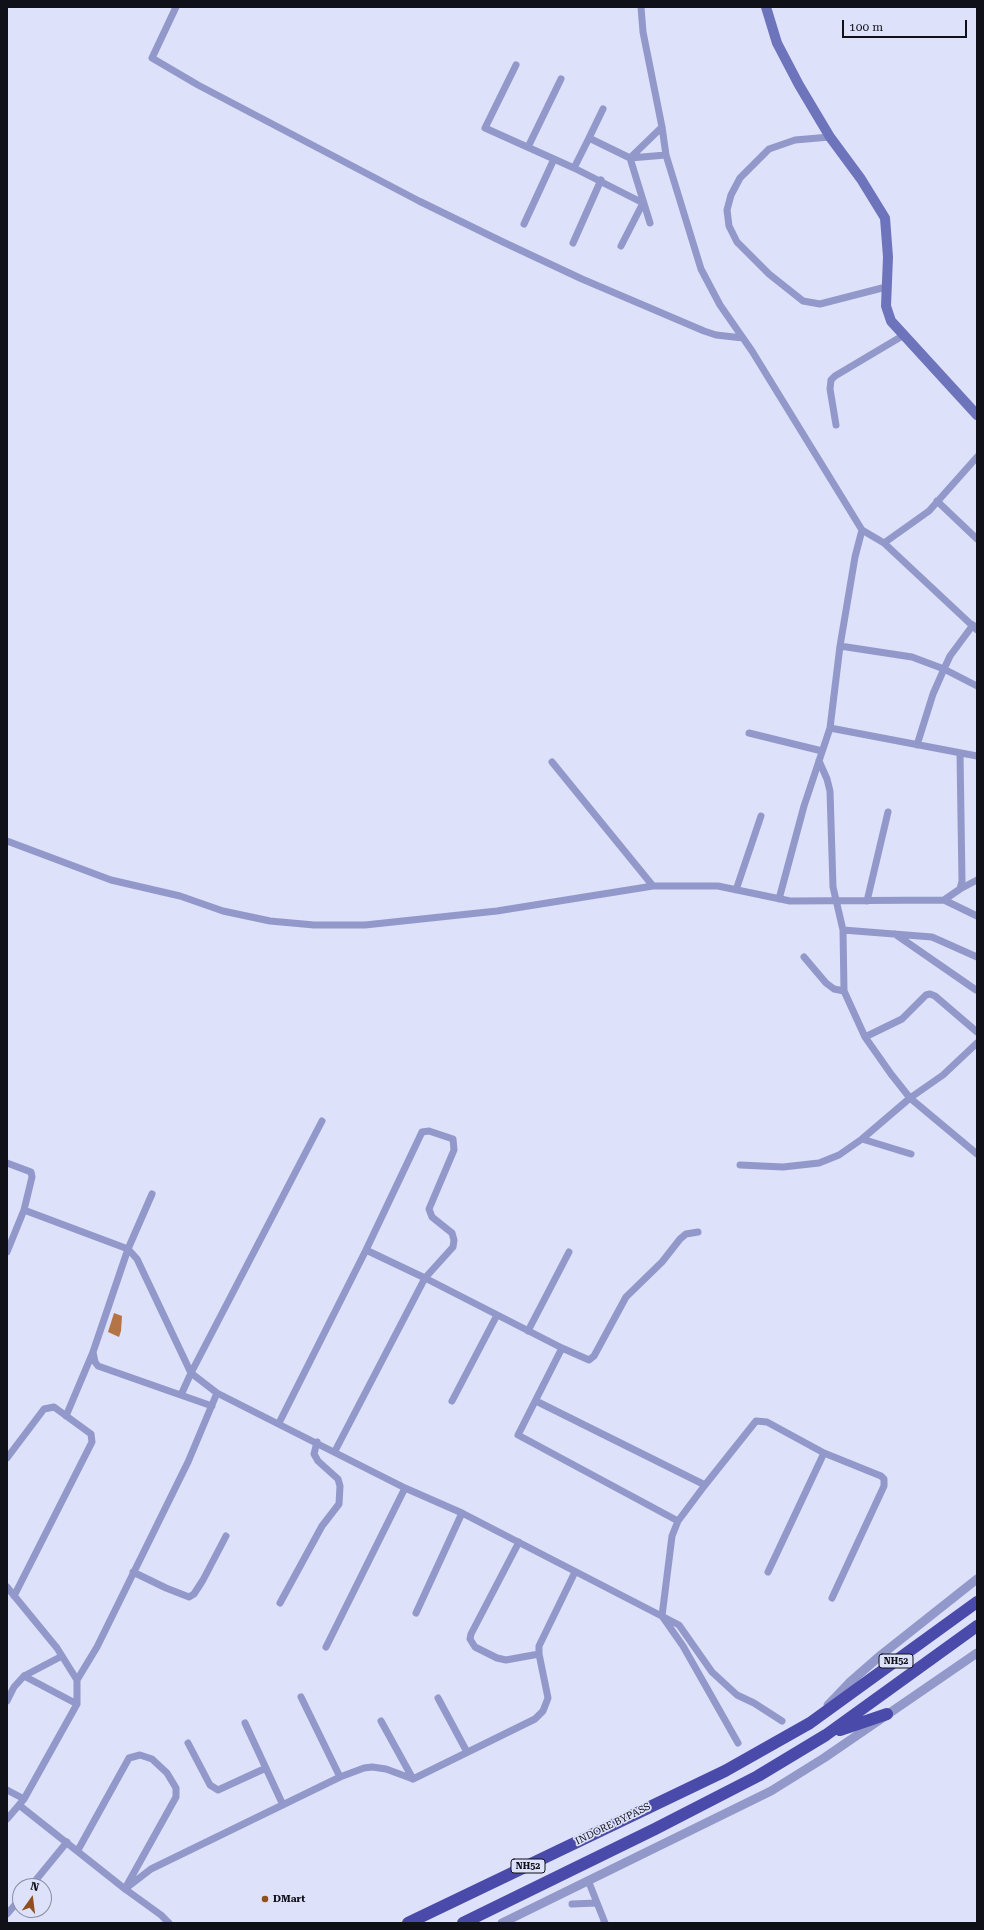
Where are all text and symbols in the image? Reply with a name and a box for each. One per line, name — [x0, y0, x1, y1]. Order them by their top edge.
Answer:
scale bar — [844, 12, 969, 38]
text: 100 m — [849, 20, 883, 34]
road number: NH52 — [879, 1654, 913, 1668]
street label: INDORE BYPASS — [573, 1801, 653, 1847]
road number: NH52 — [511, 1859, 545, 1873]
north arrow — [12, 1878, 52, 1918]
text: N — [29, 1880, 40, 1894]
place label: DMart — [273, 1893, 305, 1905]
marker: DMart — [260, 1894, 270, 1904]

